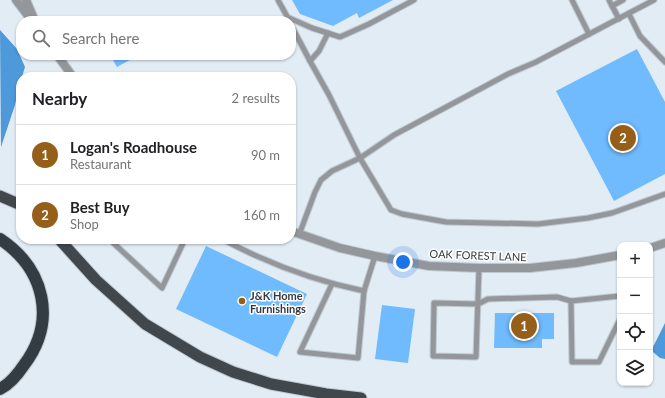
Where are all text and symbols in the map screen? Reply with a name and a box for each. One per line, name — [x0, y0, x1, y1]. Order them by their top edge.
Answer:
search box — [16, 16, 296, 60]
icon: search — [30, 27, 52, 49]
text: Search here — [62, 29, 139, 47]
text: Nearby — [32, 88, 87, 109]
text: 2 results — [232, 90, 280, 106]
pin: 2 — [610, 123, 636, 153]
text: Logan's Roadhouse — [70, 138, 197, 156]
text: 1 — [41, 147, 49, 163]
text: 90 m — [251, 147, 280, 163]
text: Restaurant — [70, 156, 132, 172]
text: Best Buy — [70, 198, 130, 216]
text: 2 — [41, 207, 49, 223]
text: 160 m — [243, 207, 280, 223]
text: Shop — [70, 216, 99, 232]
map controls — [617, 242, 653, 386]
button: + — [617, 242, 653, 278]
street label: OAK FOREST LANE — [429, 247, 527, 263]
your location — [393, 252, 413, 272]
button: − — [617, 278, 653, 314]
place label: J&K Home Furnishings — [250, 289, 306, 315]
marker: J&K Home Furnishings — [237, 296, 247, 306]
pin: 1 — [511, 311, 537, 341]
button: locate — [617, 314, 653, 350]
button: layers — [617, 350, 653, 386]

